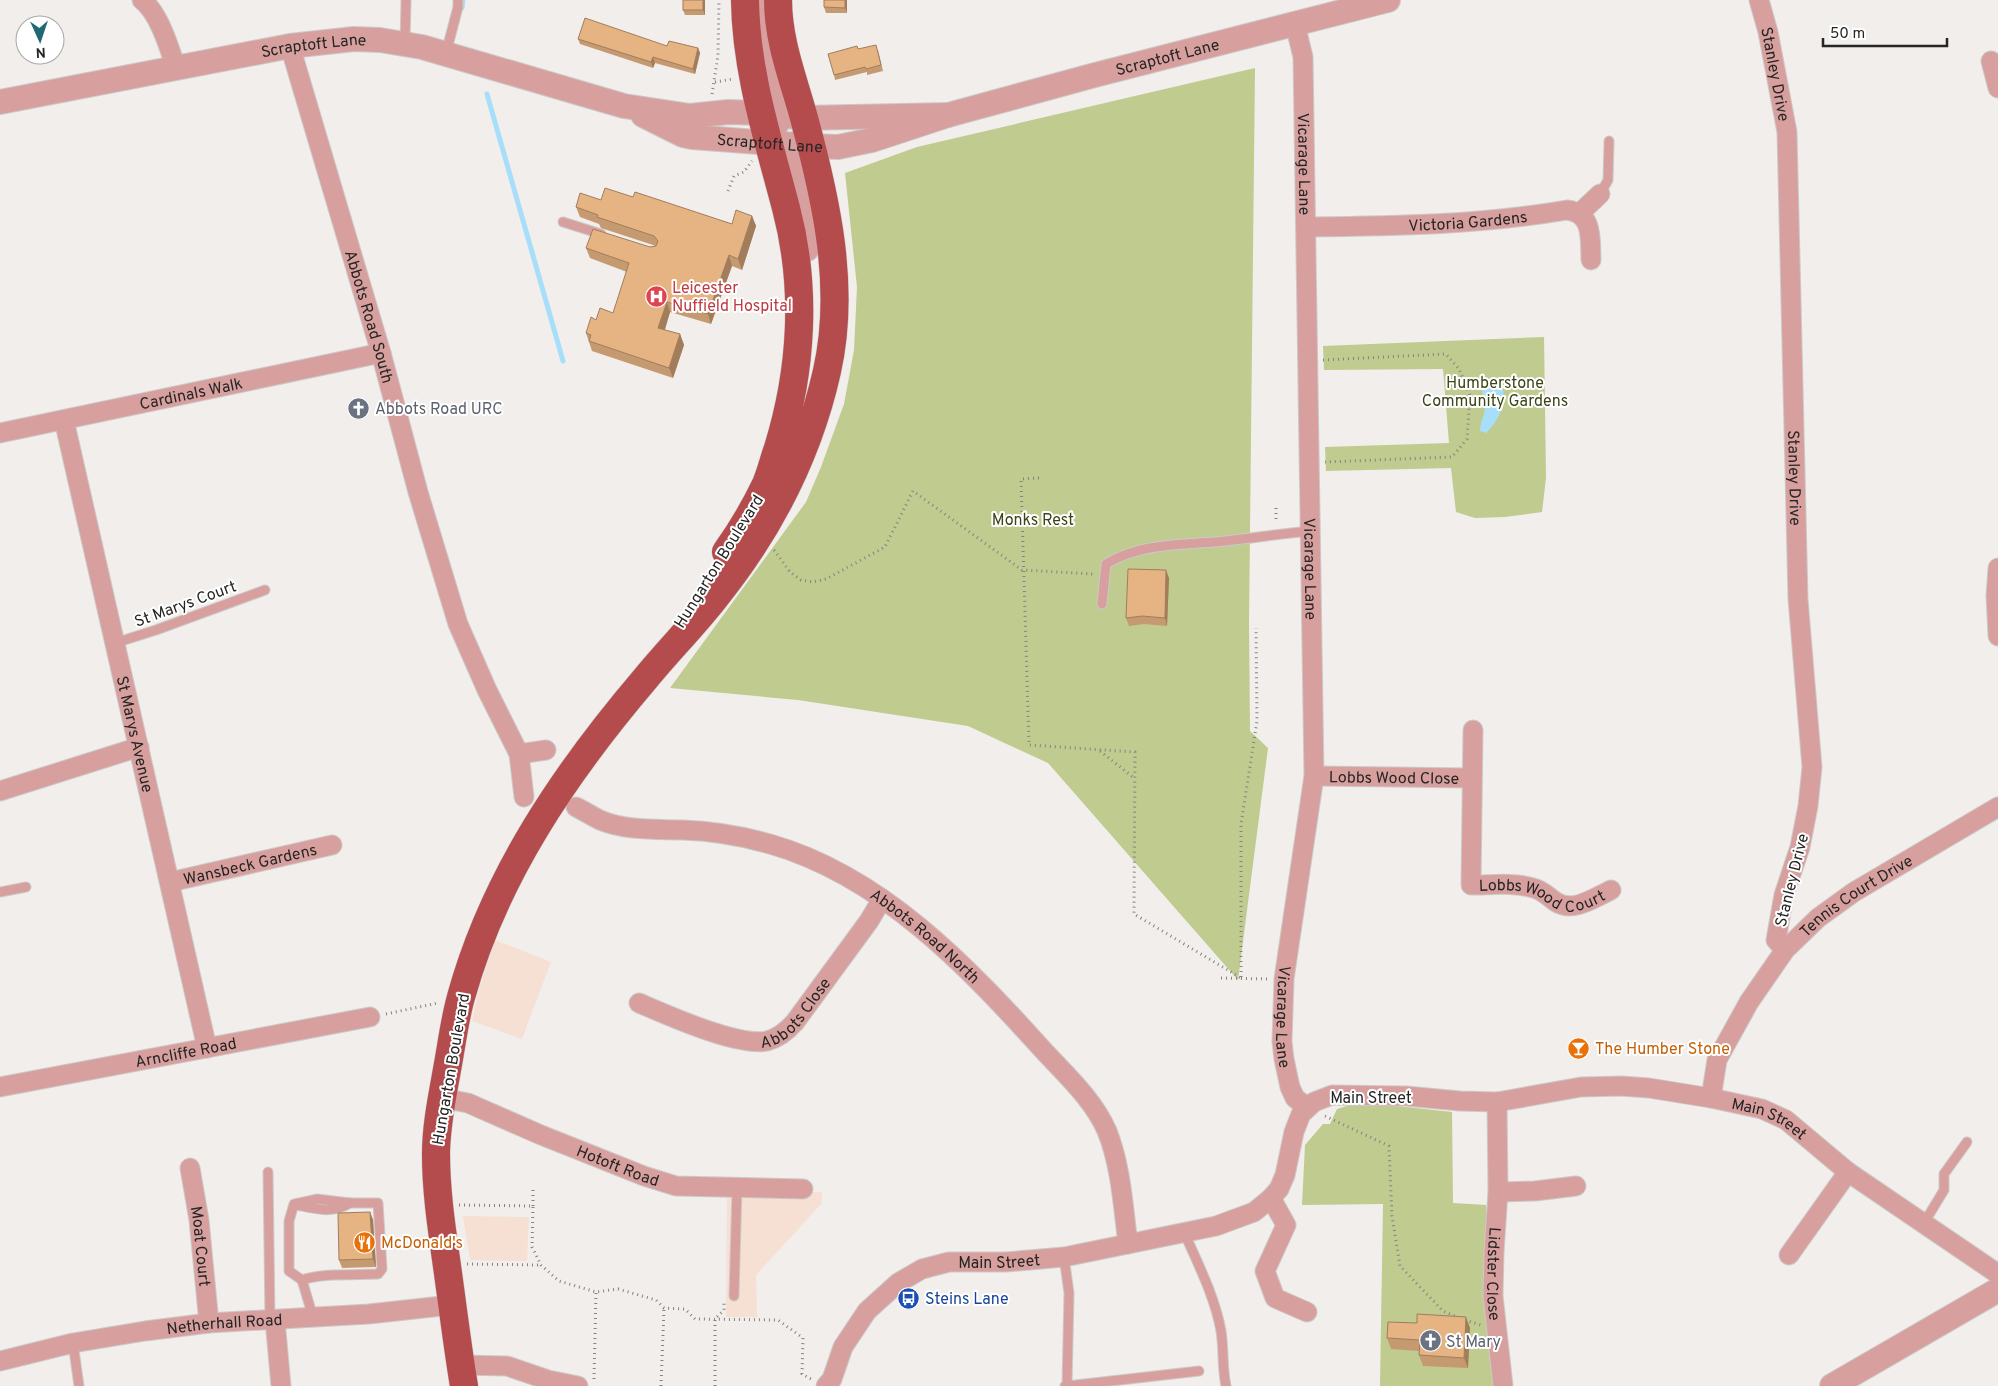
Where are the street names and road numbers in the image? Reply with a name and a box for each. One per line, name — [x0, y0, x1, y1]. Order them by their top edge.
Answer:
street label: Stanley Drive — [1755, 25, 1793, 123]
street label: Scraptoft Lane — [260, 31, 367, 63]
street label: Scraptoft Lane — [1114, 36, 1222, 81]
street label: Vicarage Lane — [1292, 113, 1313, 215]
street label: Scraptoft Lane — [716, 131, 823, 158]
street label: Victoria Gardens — [1408, 208, 1529, 237]
street label: Abbots Road South — [339, 248, 397, 386]
street label: Cardinals Walk — [138, 374, 245, 415]
street label: Stanley Drive — [1782, 430, 1804, 526]
street label: Hungarton Boulevard — [671, 492, 769, 633]
street label: Vicarage Lane — [1298, 518, 1320, 620]
street label: St Marys Court — [132, 577, 239, 633]
street label: St Marys Avenue — [111, 674, 157, 795]
street label: Lobbs Wood Close — [1329, 768, 1459, 790]
street label: Stanley Drive — [1772, 832, 1814, 929]
street label: Wansbeck Gardens — [182, 841, 319, 891]
street label: Tennis Court Drive — [1796, 851, 1917, 942]
street label: Lobbs Wood Court — [1478, 876, 1609, 918]
street label: Abbots Road North — [866, 885, 983, 989]
street label: Vicarage Lane — [1270, 964, 1294, 1070]
street label: Abbots Close — [759, 974, 836, 1054]
street label: Hungarton Boulevard — [429, 992, 475, 1147]
street label: Arncliffe Road — [134, 1034, 238, 1073]
street label: Main Street — [1330, 1089, 1412, 1109]
street label: Main Street — [1729, 1095, 1810, 1145]
street label: Hotoft Road — [573, 1142, 661, 1192]
street label: Moat Court — [185, 1205, 213, 1288]
street label: Lidster Close — [1481, 1226, 1504, 1322]
street label: Main Street — [958, 1251, 1041, 1274]
street label: Netherhall Road — [165, 1311, 283, 1340]

